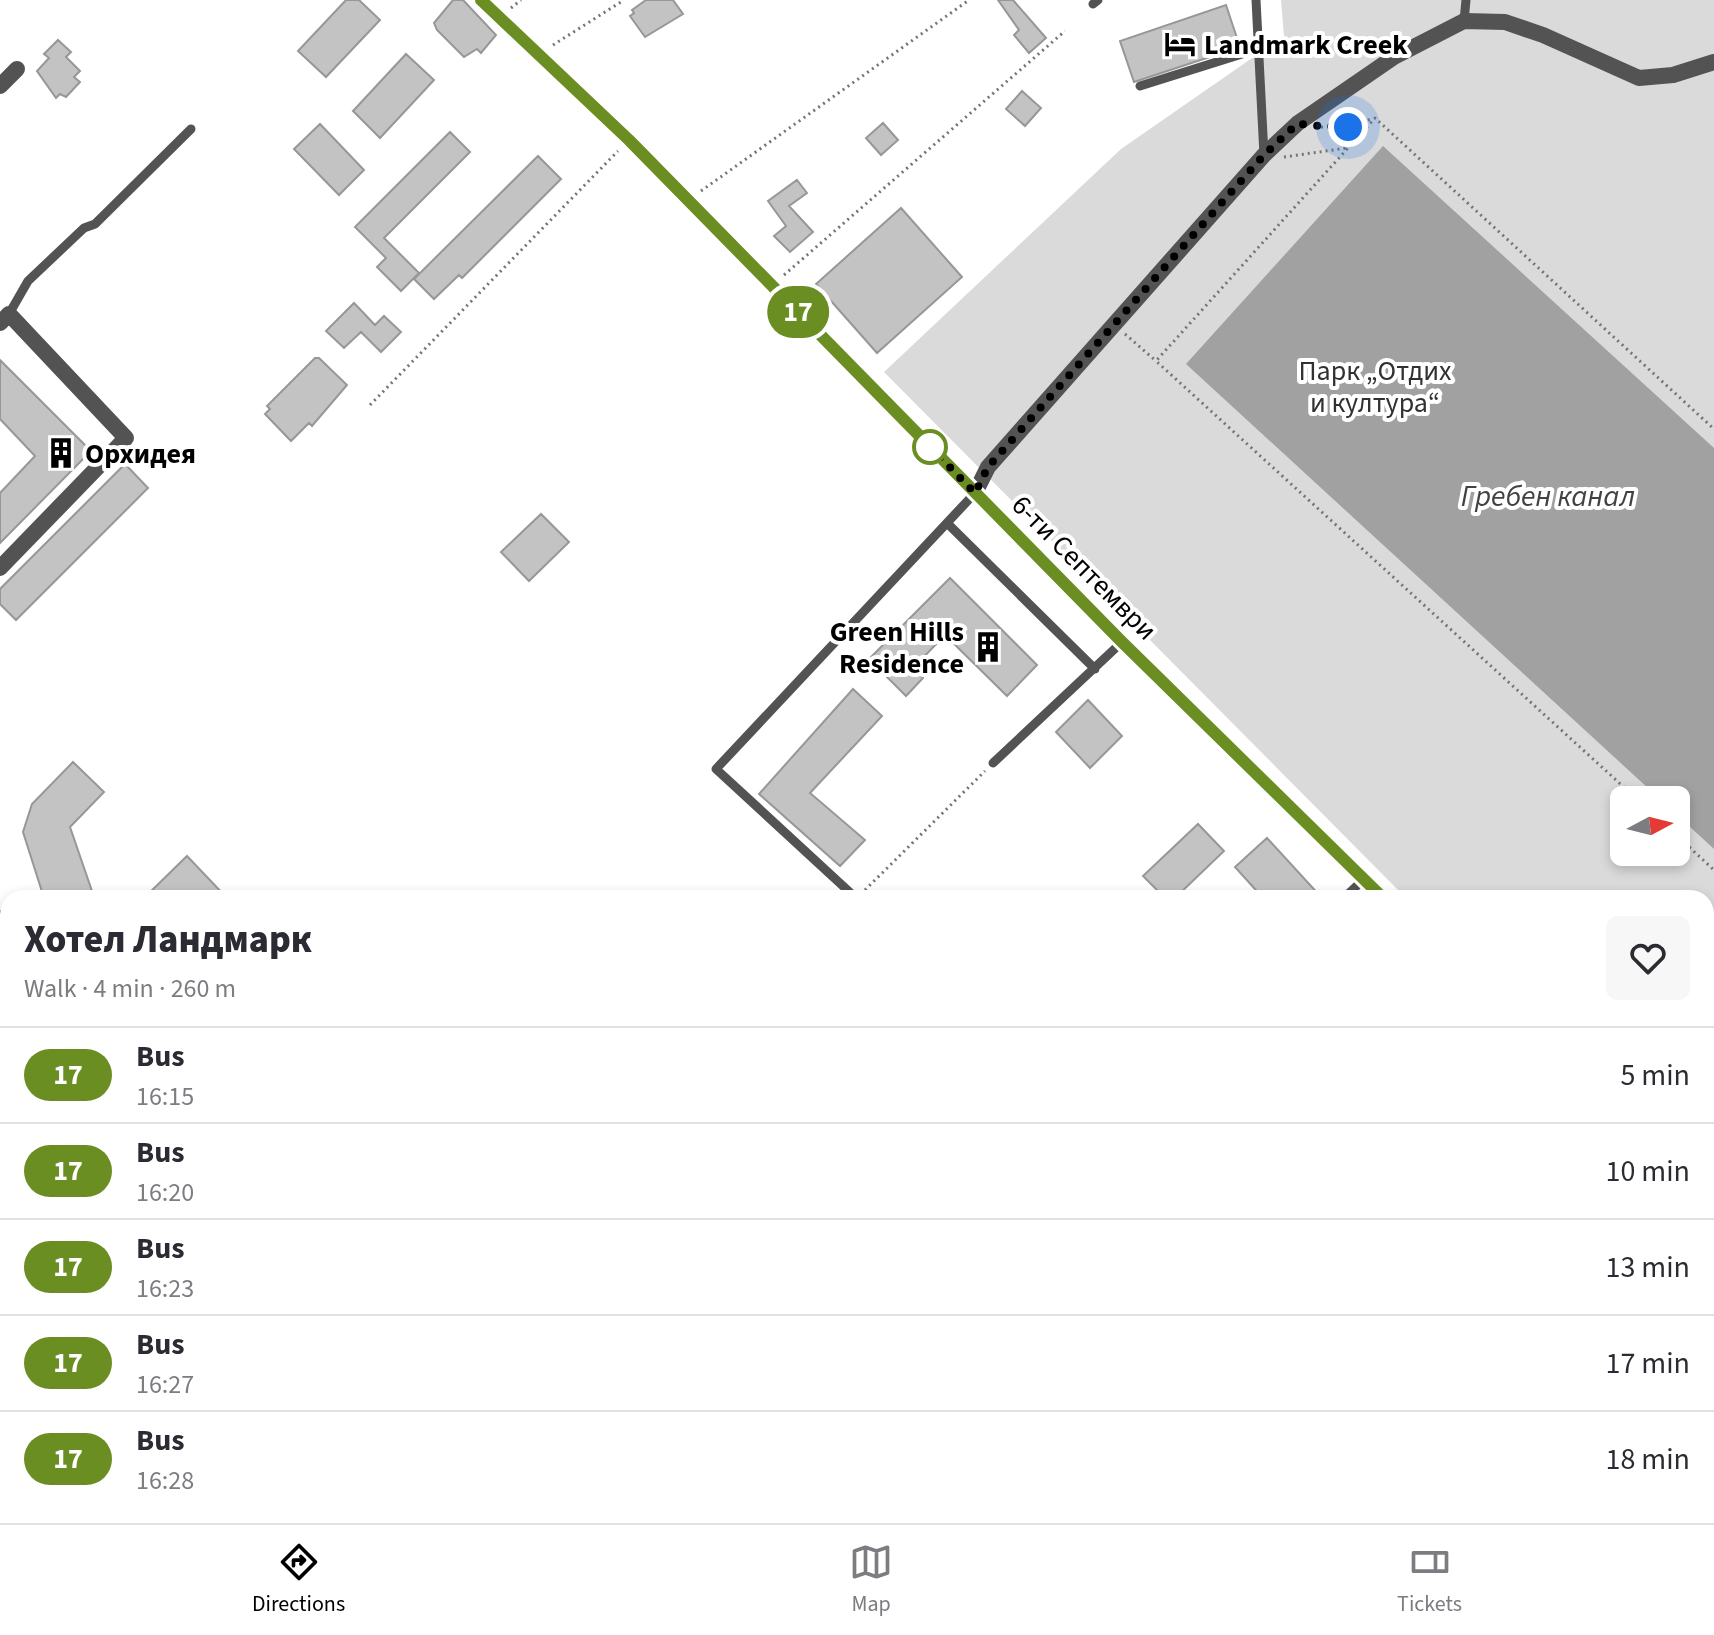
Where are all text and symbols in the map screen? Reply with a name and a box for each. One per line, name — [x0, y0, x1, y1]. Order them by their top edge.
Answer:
place label: Landmark Creek — [1204, 25, 1408, 65]
hotel icon: Landmark Creek — [1163, 27, 1197, 61]
your location — [1328, 107, 1368, 147]
line badge: 17 — [762, 286, 834, 338]
text: 17 — [783, 292, 813, 332]
park label: Парк „Отдих и култура“ — [1299, 351, 1452, 423]
unlabelled marker — [913, 430, 947, 464]
place label: Орхидея — [85, 434, 196, 474]
building icon: Орхидея — [44, 436, 78, 470]
water label: Гребен канал — [1461, 475, 1635, 518]
street label: 6-ти Септември — [1003, 486, 1166, 649]
place label: Green Hills Residence — [830, 612, 964, 684]
building icon: Green Hills Residence — [971, 630, 1005, 664]
north arrow — [1610, 786, 1690, 866]
map controls — [1610, 786, 1690, 866]
text: Хотел Ландмарк — [24, 913, 312, 967]
button: heart — [1606, 916, 1690, 1000]
text: Walk · 4 min · 260 m — [24, 970, 236, 1007]
text: Bus — [136, 1035, 184, 1078]
text: 5 min — [1620, 1054, 1690, 1097]
text: 17 — [53, 1055, 83, 1095]
text: 16:15 — [136, 1078, 194, 1115]
text: Bus — [136, 1131, 184, 1174]
text: 10 min — [1606, 1150, 1690, 1193]
text: 17 — [53, 1151, 83, 1191]
text: 16:20 — [136, 1174, 194, 1211]
text: Bus — [136, 1227, 184, 1270]
text: 13 min — [1606, 1246, 1690, 1289]
text: 17 — [53, 1247, 83, 1287]
text: 16:23 — [136, 1270, 194, 1307]
text: Bus — [136, 1323, 184, 1366]
text: 17 min — [1606, 1342, 1690, 1385]
text: 17 — [53, 1343, 83, 1383]
text: 16:27 — [136, 1366, 194, 1403]
text: Bus — [136, 1419, 184, 1462]
text: 18 min — [1606, 1438, 1690, 1481]
text: 17 — [53, 1439, 83, 1479]
text: 16:28 — [136, 1462, 194, 1499]
tab: Directions — [252, 1540, 345, 1620]
tab: Map — [849, 1540, 893, 1620]
tab: Tickets — [1397, 1540, 1462, 1620]

